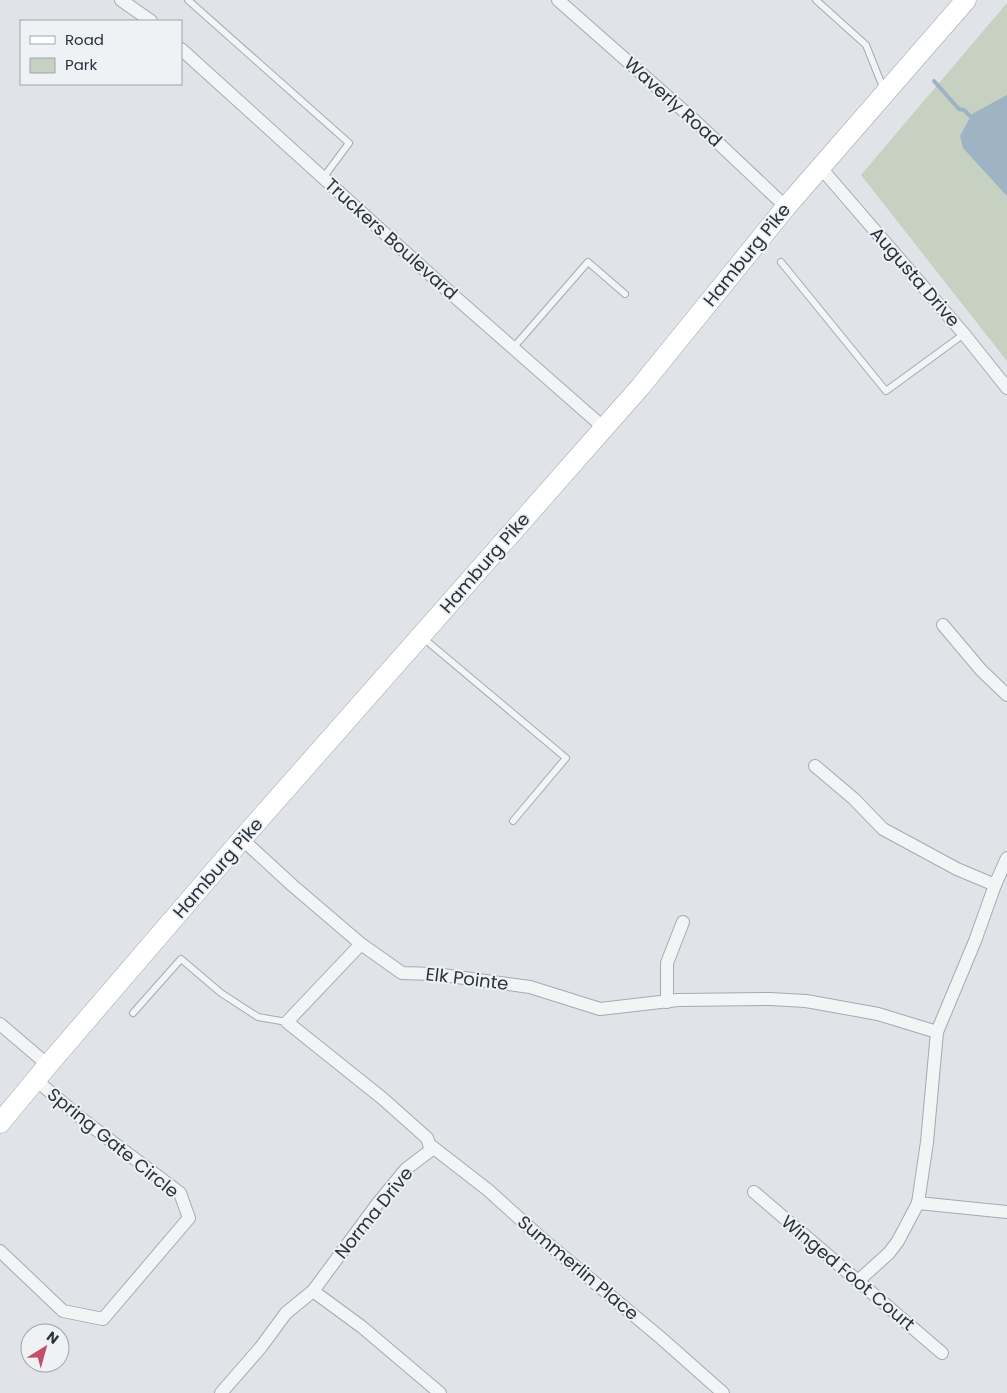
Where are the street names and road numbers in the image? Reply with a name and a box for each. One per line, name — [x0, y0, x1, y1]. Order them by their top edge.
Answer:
street label: Waverly Road — [619, 51, 728, 152]
street label: Truckers Boulevard — [319, 172, 463, 305]
street label: Hamburg Pike — [697, 198, 796, 311]
street label: Augusta Drive — [865, 221, 966, 332]
street label: Hamburg Pike — [434, 507, 535, 618]
street label: Hamburg Pike — [167, 812, 268, 923]
street label: Elk Pointe — [424, 961, 510, 996]
street label: Spring Gate Circle — [42, 1082, 184, 1203]
street label: Norma Drive — [329, 1161, 418, 1264]
street label: Summerlin Place — [512, 1209, 644, 1326]
street label: Winged Foot Court — [776, 1209, 921, 1336]

